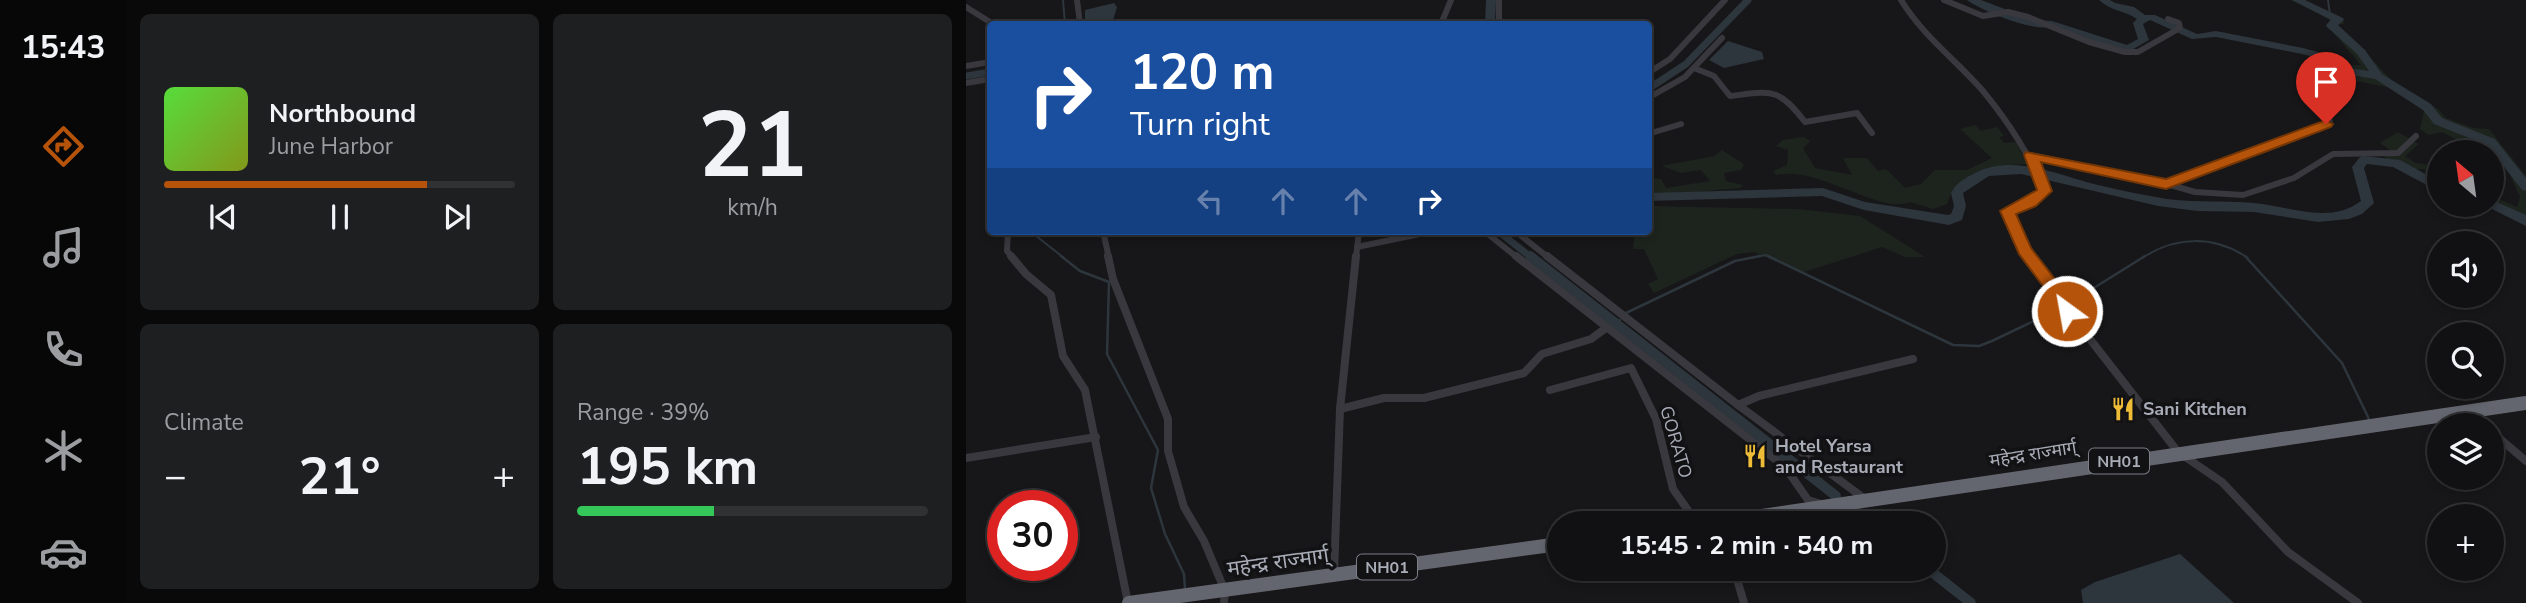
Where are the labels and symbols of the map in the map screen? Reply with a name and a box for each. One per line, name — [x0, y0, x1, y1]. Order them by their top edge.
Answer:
pin — [2296, 52, 2356, 124]
north arrow — [2427, 140, 2504, 217]
position arrow — [2030, 274, 2104, 348]
restaurant icon: Sani Kitchen — [2109, 395, 2137, 423]
place label: Sani Kitchen — [2143, 397, 2247, 421]
street label: GORATO — [1654, 403, 1698, 481]
place label: Hotel Yarsa and Restaurant — [1775, 434, 1903, 479]
street label: महेन्द्र राज्मार्ग् — [1988, 435, 2081, 473]
restaurant icon: Hotel Yarsa and Restaurant — [1741, 442, 1769, 470]
road number: NH01 — [2089, 448, 2149, 474]
speed limit sign: 30 — [987, 490, 1078, 581]
street label: महेन्द्र राज्मार्ग् — [1225, 541, 1334, 583]
road number: NH01 — [1357, 554, 1417, 580]

